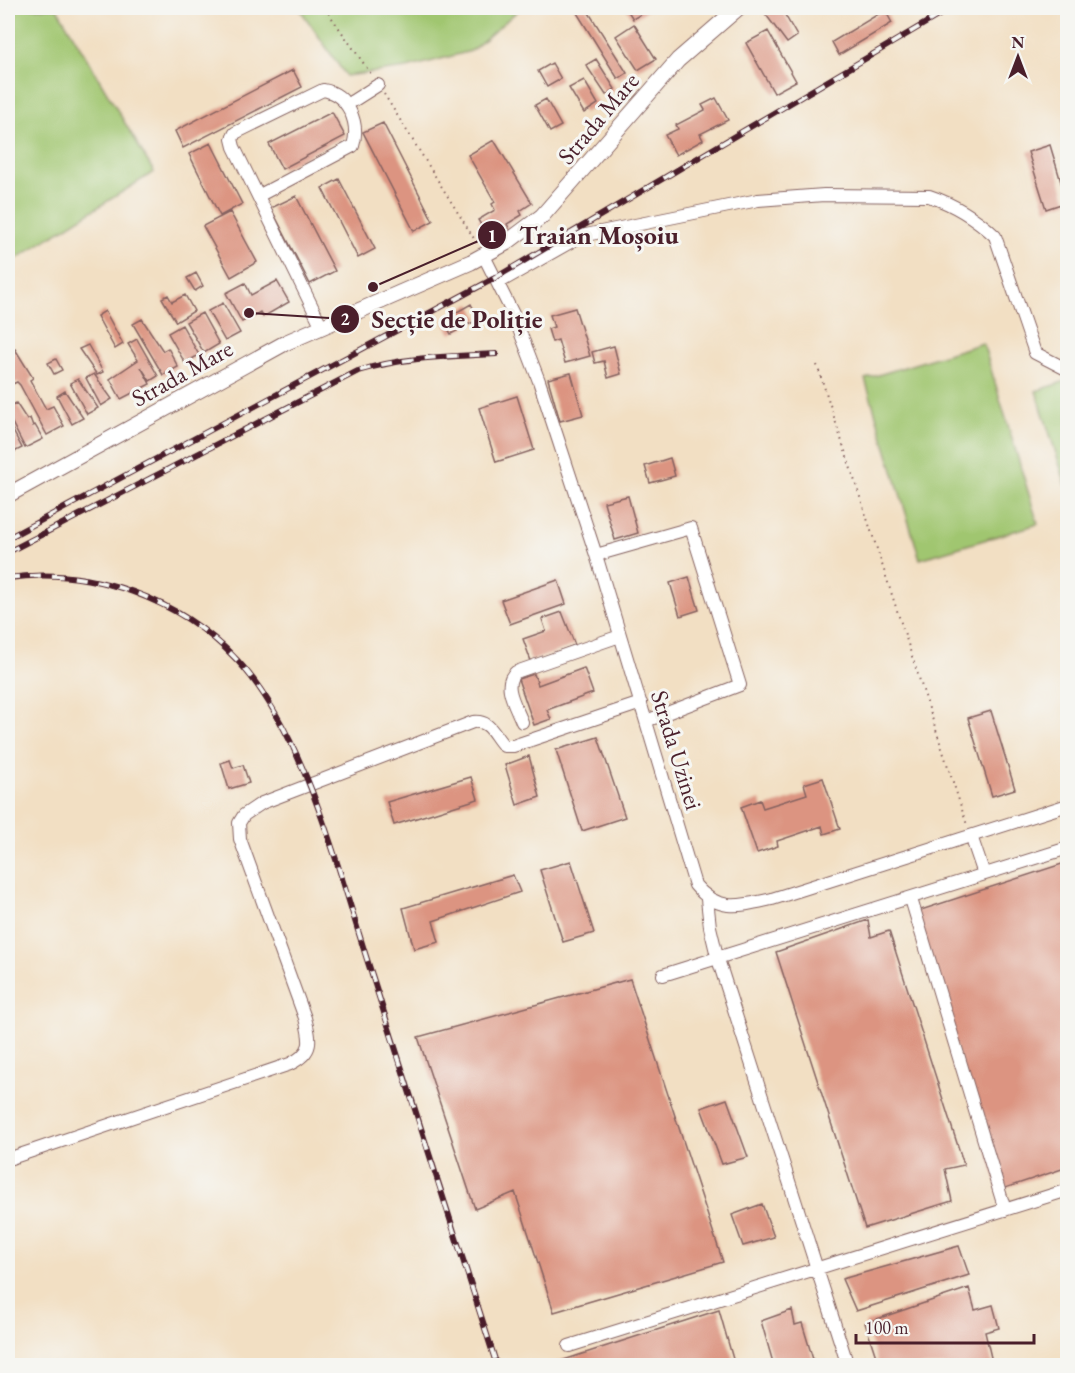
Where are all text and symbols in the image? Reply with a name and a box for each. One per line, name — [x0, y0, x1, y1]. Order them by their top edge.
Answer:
north arrow — [988, 27, 1048, 87]
text: N — [1012, 32, 1025, 53]
street label: Strada Mare — [550, 66, 646, 170]
callout: Traian Moșoiu — [477, 213, 690, 257]
text: Traian Moșoiu — [519, 218, 679, 252]
text: 1 — [487, 224, 497, 247]
callout: Secție de Poliție — [330, 297, 555, 341]
text: Secție de Poliție — [371, 302, 543, 336]
text: 2 — [340, 307, 350, 330]
street label: Strada Mare — [126, 333, 238, 413]
street label: Strada Uzinei — [644, 686, 710, 814]
scale bar — [856, 1307, 1034, 1345]
text: 100 m — [865, 1316, 909, 1339]

